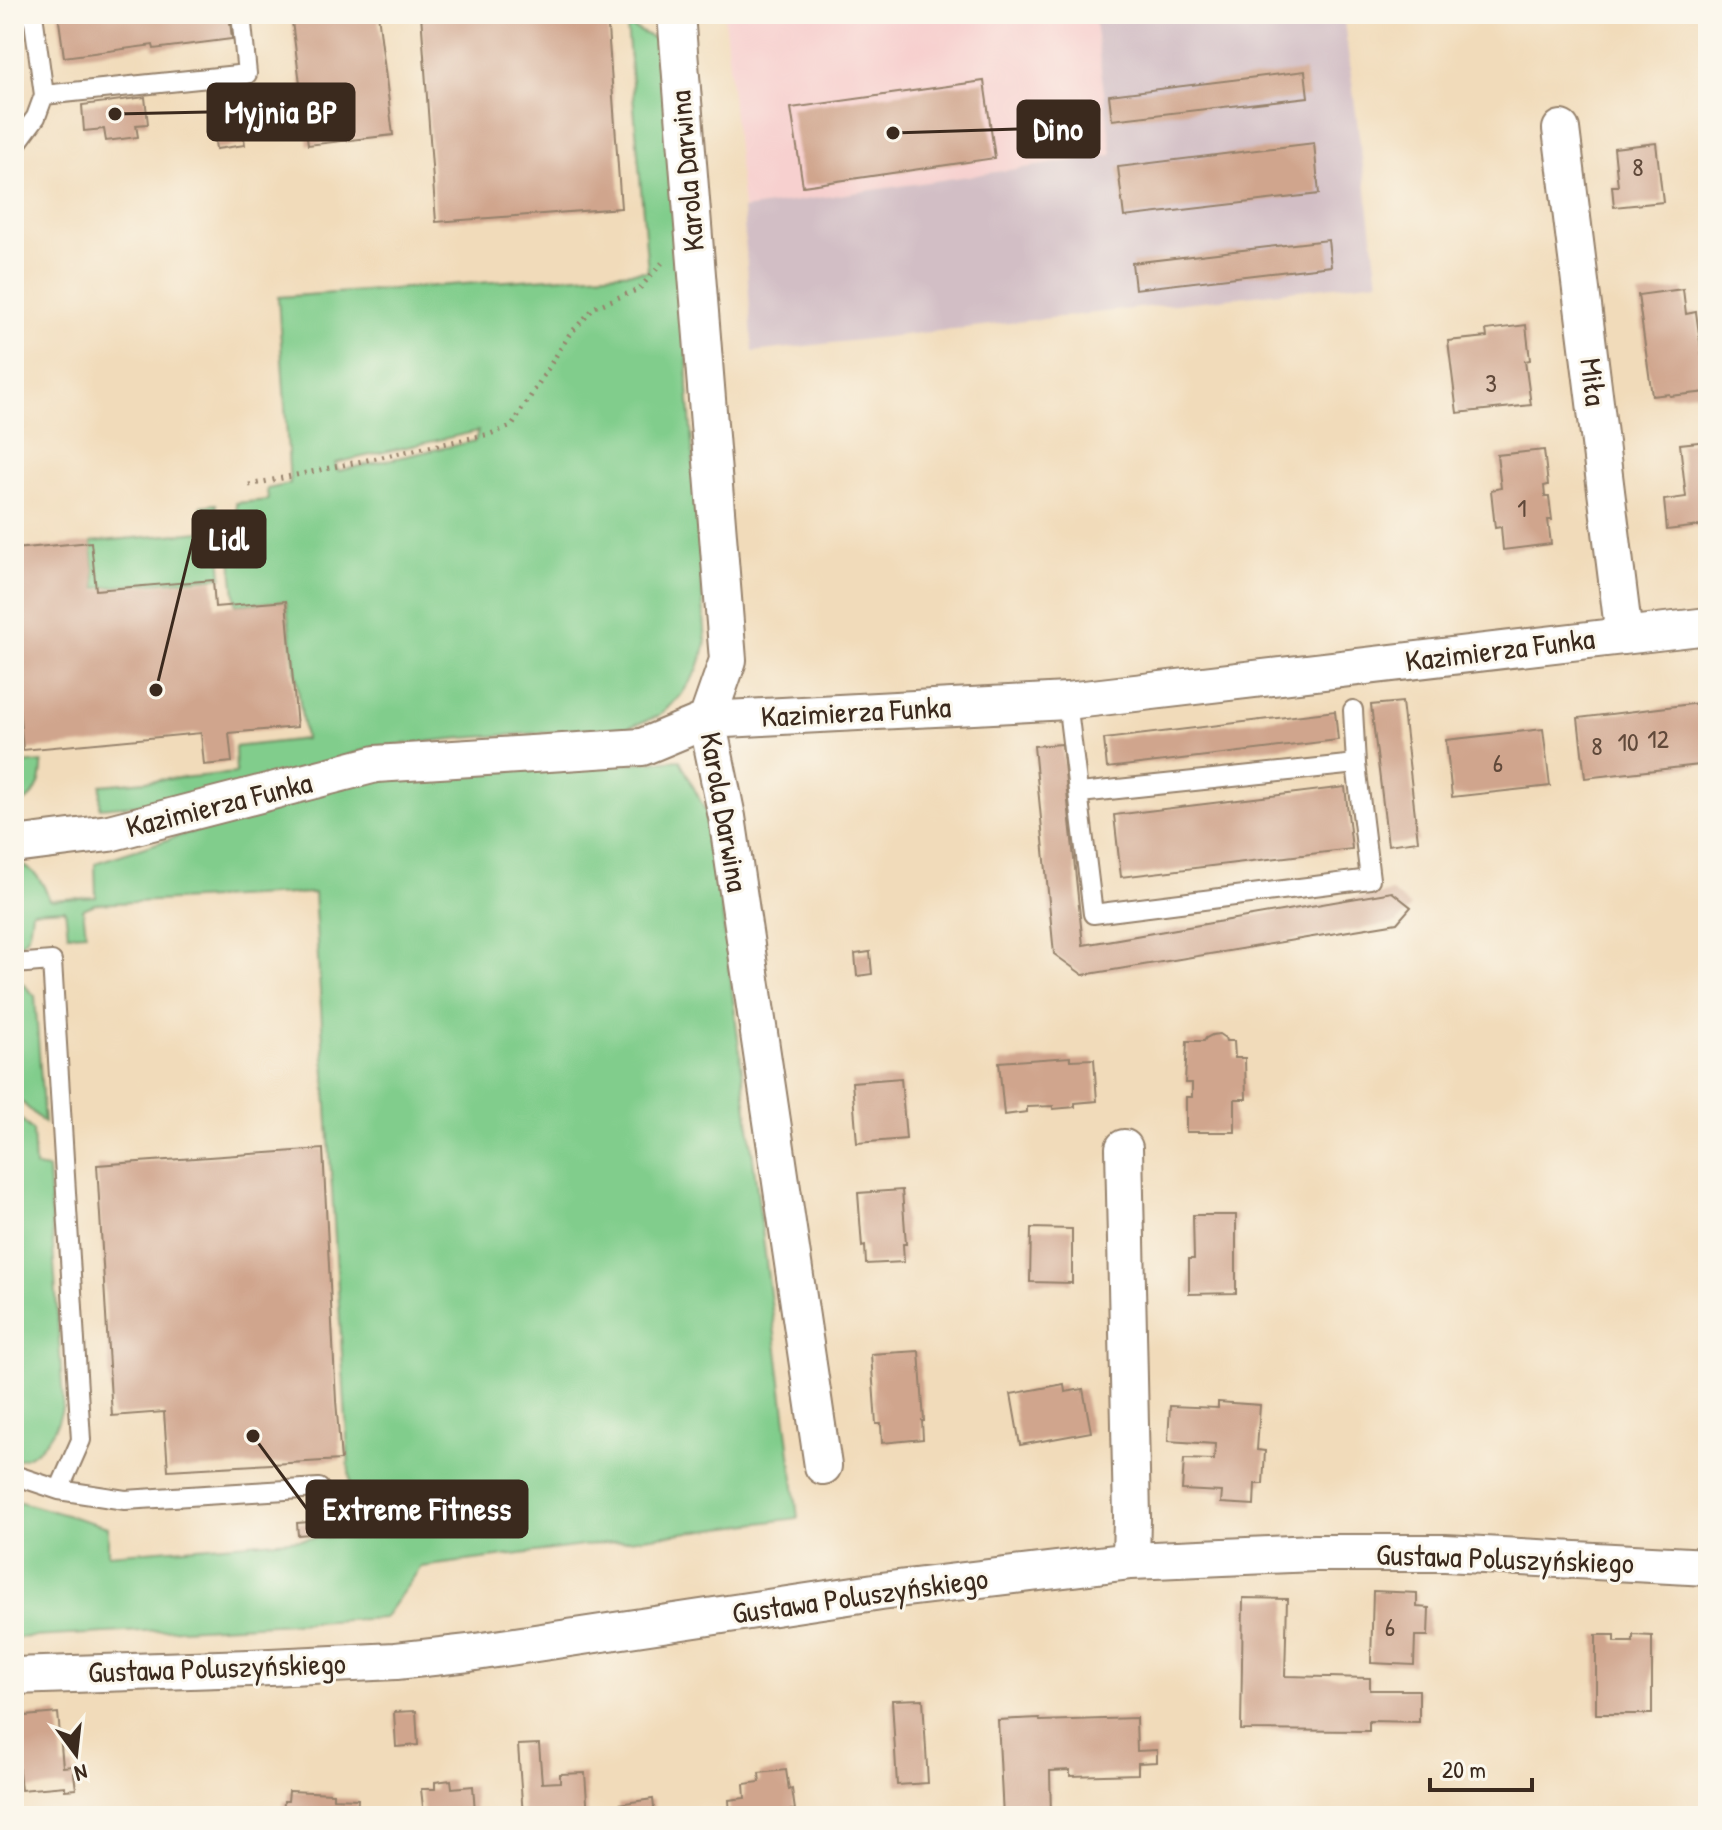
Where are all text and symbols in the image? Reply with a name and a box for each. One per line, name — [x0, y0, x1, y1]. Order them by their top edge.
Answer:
callout: Myjnia BP — [208, 84, 354, 140]
street label: Karola Darwina — [659, 89, 713, 253]
text: Myjnia BP — [224, 90, 338, 134]
callout: Dino — [1018, 101, 1099, 157]
text: Dino — [1033, 107, 1083, 150]
house number: 8 — [1632, 149, 1644, 184]
street label: Miła — [1571, 356, 1617, 408]
house number: 3 — [1485, 365, 1497, 400]
house number: 1 — [1517, 490, 1527, 525]
callout: Lidl — [193, 511, 265, 567]
text: Lidl — [209, 517, 251, 560]
street label: Kazimierza Funka — [1403, 618, 1597, 680]
street label: Kazimierza Funka — [760, 686, 952, 736]
house number: 12 — [1647, 721, 1669, 756]
house number: 10 — [1617, 724, 1639, 759]
house number: 8 — [1591, 728, 1603, 763]
street label: Karola Darwina — [691, 729, 759, 895]
house number: 6 — [1493, 745, 1503, 780]
street label: Kazimierza Funka — [122, 762, 316, 846]
callout: Extreme Fitness — [307, 1481, 527, 1537]
text: Extreme Fitness — [323, 1487, 511, 1530]
street label: Gustawa Poluszyńskiego — [1376, 1534, 1635, 1582]
street label: Gustawa Poluszyńskiego — [729, 1557, 990, 1633]
house number: 6 — [1385, 1609, 1395, 1644]
street label: Gustawa Poluszyńskiego — [87, 1643, 346, 1691]
north arrow — [36, 1714, 116, 1794]
scale bar — [1430, 1742, 1532, 1792]
text: 20 m — [1442, 1753, 1486, 1785]
text: N — [71, 1757, 91, 1789]

